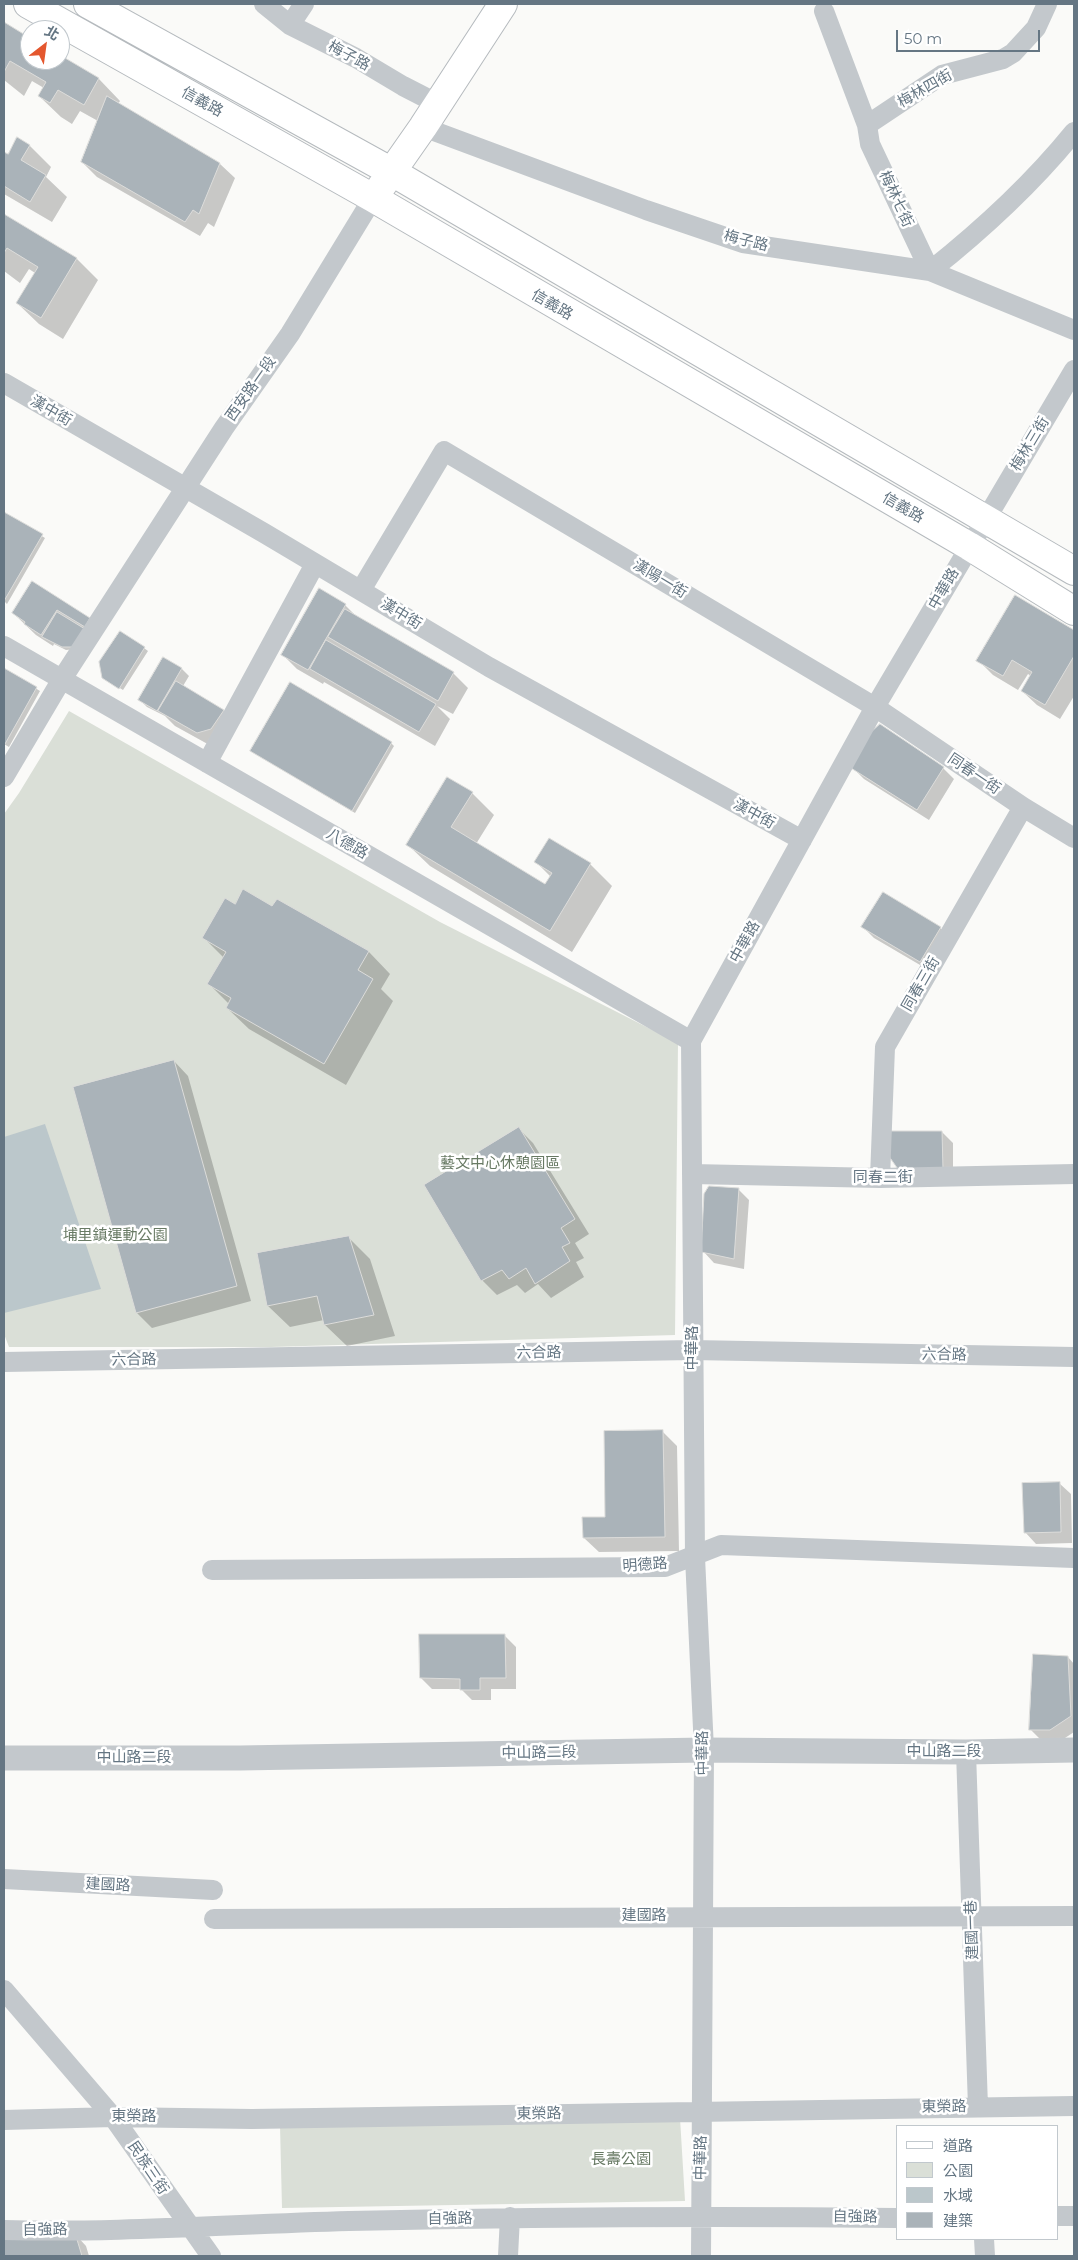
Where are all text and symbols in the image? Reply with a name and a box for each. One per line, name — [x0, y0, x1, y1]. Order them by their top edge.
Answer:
north arrow — [20, 20, 70, 70]
scale bar — [898, 20, 1042, 52]
text: 北 — [41, 22, 63, 44]
text: 50 m — [904, 29, 942, 48]
street label: 梅子路 — [325, 37, 373, 75]
street label: 梅林四街 — [895, 66, 955, 112]
street label: 信義路 — [178, 83, 226, 121]
street label: 梅林七街 — [875, 168, 917, 230]
street label: 梅子路 — [722, 227, 770, 255]
street label: 信義路 — [528, 286, 576, 324]
street label: 西安路一段 — [222, 353, 280, 425]
street label: 漢中街 — [27, 392, 75, 430]
street label: 梅林三街 — [1007, 414, 1053, 474]
street label: 信義路 — [879, 489, 927, 527]
street label: 漢陽一街 — [630, 556, 690, 602]
street label: 中華路 — [925, 565, 963, 613]
street label: 漢中街 — [377, 595, 425, 633]
street label: 同春一街 — [944, 750, 1004, 798]
street label: 漢中街 — [730, 795, 778, 833]
street label: 八德路 — [323, 825, 371, 863]
street label: 中華路 — [726, 918, 764, 966]
street label: 同春三街 — [898, 954, 944, 1014]
park label: 藝文中心休憩園區 — [440, 1155, 560, 1173]
street label: 同春二街 — [853, 1169, 913, 1187]
park label: 埔里鎮運動公園 — [63, 1227, 167, 1245]
street label: 中華路 — [684, 1326, 702, 1370]
street label: 六合路 — [516, 1344, 562, 1362]
street label: 六合路 — [921, 1346, 967, 1364]
street label: 六合路 — [111, 1351, 157, 1369]
street label: 明德路 — [622, 1554, 668, 1576]
street label: 中華路 — [694, 1730, 712, 1776]
street label: 中山路二段 — [501, 1743, 577, 1763]
street label: 中山路二段 — [907, 1743, 981, 1761]
street label: 中山路二段 — [97, 1749, 171, 1767]
street label: 建國路 — [85, 1875, 131, 1895]
street label: 建國一巷 — [962, 1900, 982, 1960]
street label: 建國路 — [622, 1907, 666, 1925]
street label: 東榮路 — [921, 2098, 967, 2116]
street label: 東榮路 — [516, 2105, 562, 2123]
street label: 東榮路 — [112, 2108, 156, 2126]
legend — [896, 2125, 1058, 2240]
street label: 中華路 — [692, 2135, 710, 2181]
text: 道路 — [943, 2136, 973, 2155]
street label: 民族三街 — [124, 2138, 172, 2198]
park label: 長壽公園 — [591, 2151, 651, 2169]
text: 公園 — [943, 2161, 973, 2180]
text: 水域 — [943, 2186, 973, 2205]
street label: 自強路 — [832, 2208, 878, 2226]
street label: 自強路 — [427, 2210, 473, 2228]
text: 建築 — [943, 2211, 973, 2230]
street label: 自強路 — [22, 2221, 68, 2239]

